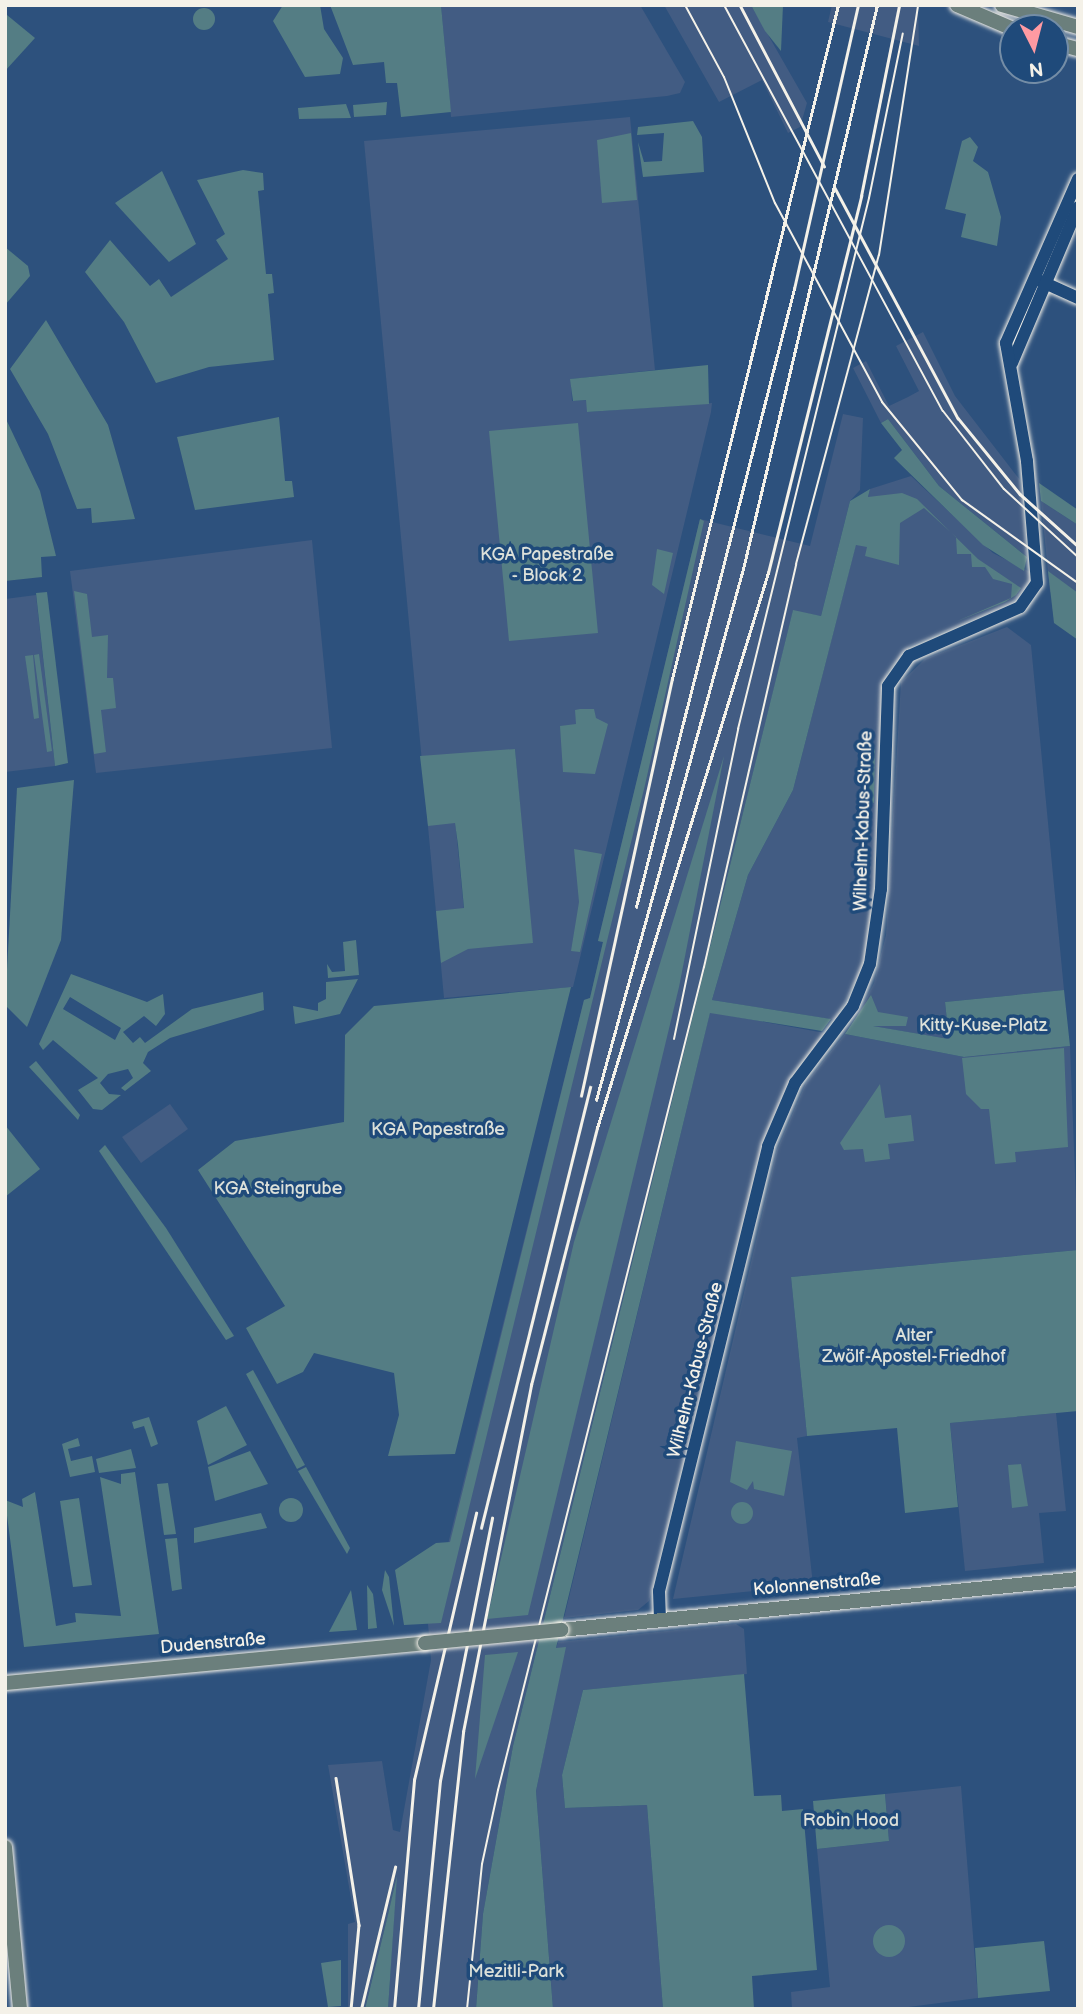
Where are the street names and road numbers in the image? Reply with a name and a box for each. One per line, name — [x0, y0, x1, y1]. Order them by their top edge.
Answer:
street label: Wilhelm-Kabus-Straße — [850, 730, 878, 912]
street label: Wilhelm-Kabus-Straße — [664, 1280, 728, 1460]
street label: Kolonnenstraße — [752, 1569, 882, 1601]
street label: Dudenstraße — [159, 1629, 267, 1659]

